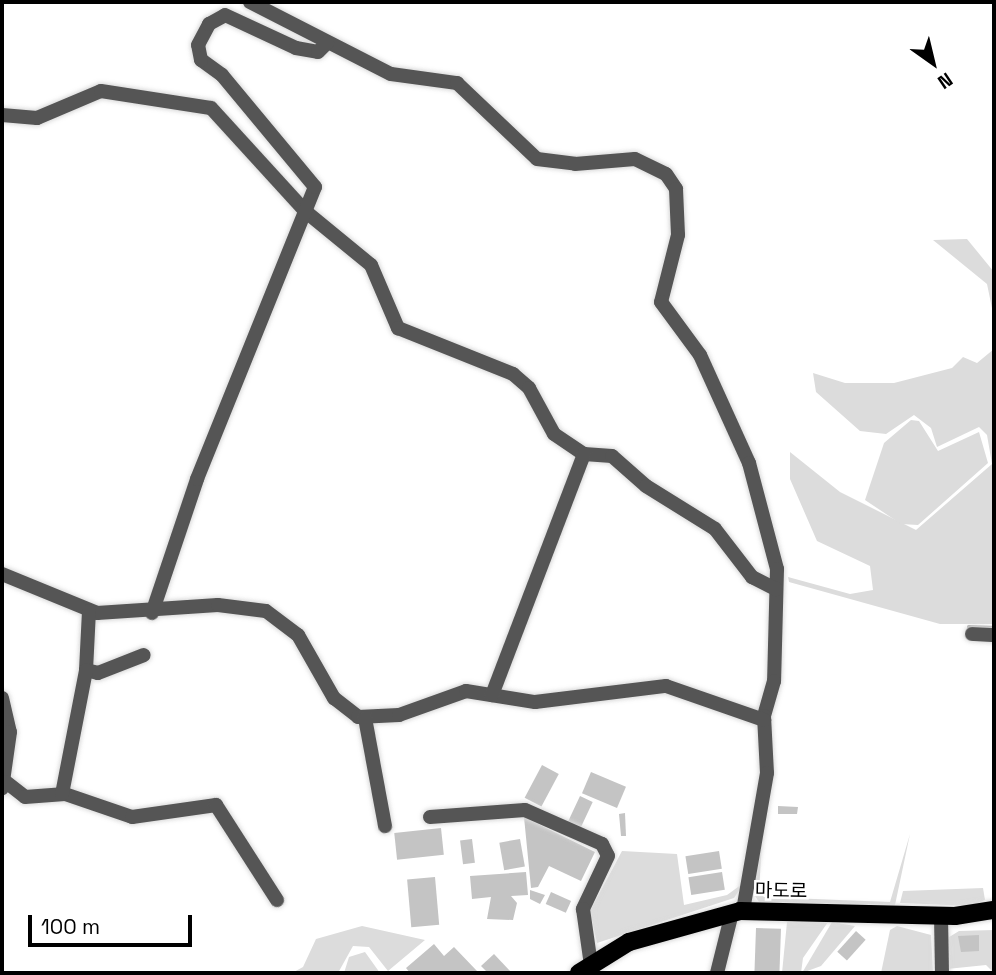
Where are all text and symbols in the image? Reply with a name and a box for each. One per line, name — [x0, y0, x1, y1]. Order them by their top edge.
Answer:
north arrow — [898, 28, 968, 98]
text: N — [933, 67, 957, 95]
street label: 마도로 — [755, 879, 807, 903]
scale bar — [32, 902, 196, 946]
text: 100 m — [41, 913, 100, 940]

